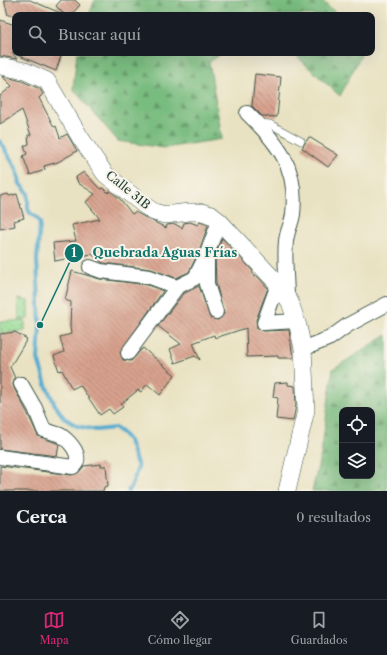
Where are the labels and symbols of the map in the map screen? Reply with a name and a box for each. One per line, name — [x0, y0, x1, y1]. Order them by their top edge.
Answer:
street label: Calle 31B — [103, 167, 154, 212]
callout: Quebrada Aguas Frías — [64, 240, 246, 265]
text: Quebrada Aguas Frías — [93, 244, 237, 260]
text: 1 — [71, 245, 77, 260]

